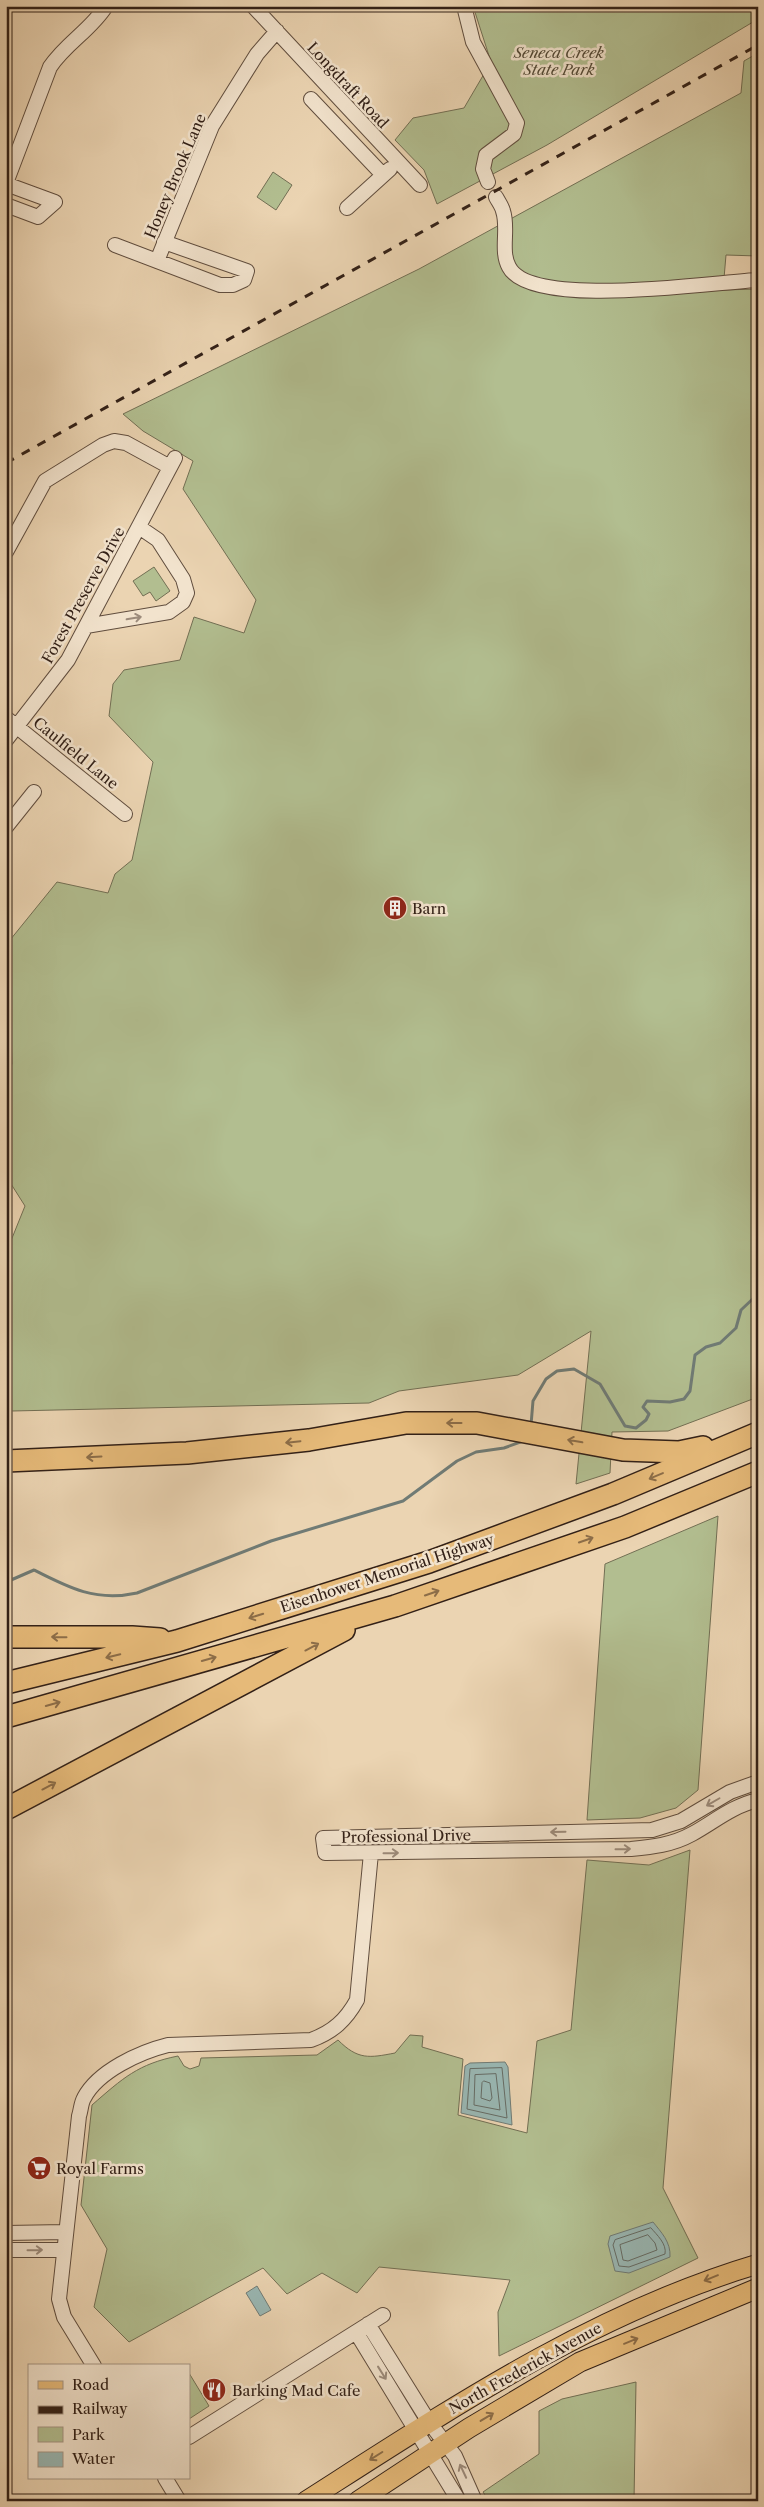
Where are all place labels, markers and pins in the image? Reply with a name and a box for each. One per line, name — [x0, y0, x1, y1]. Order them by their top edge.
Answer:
building icon: Barn — [382, 895, 408, 921]
place label: Barn — [412, 899, 447, 918]
supermarket icon: Royal Farms — [26, 2155, 52, 2181]
place label: Royal Farms — [56, 2159, 144, 2178]
restaurant icon: Barking Mad Cafe — [201, 2377, 227, 2403]
place label: Barking Mad Cafe — [232, 2381, 360, 2400]

